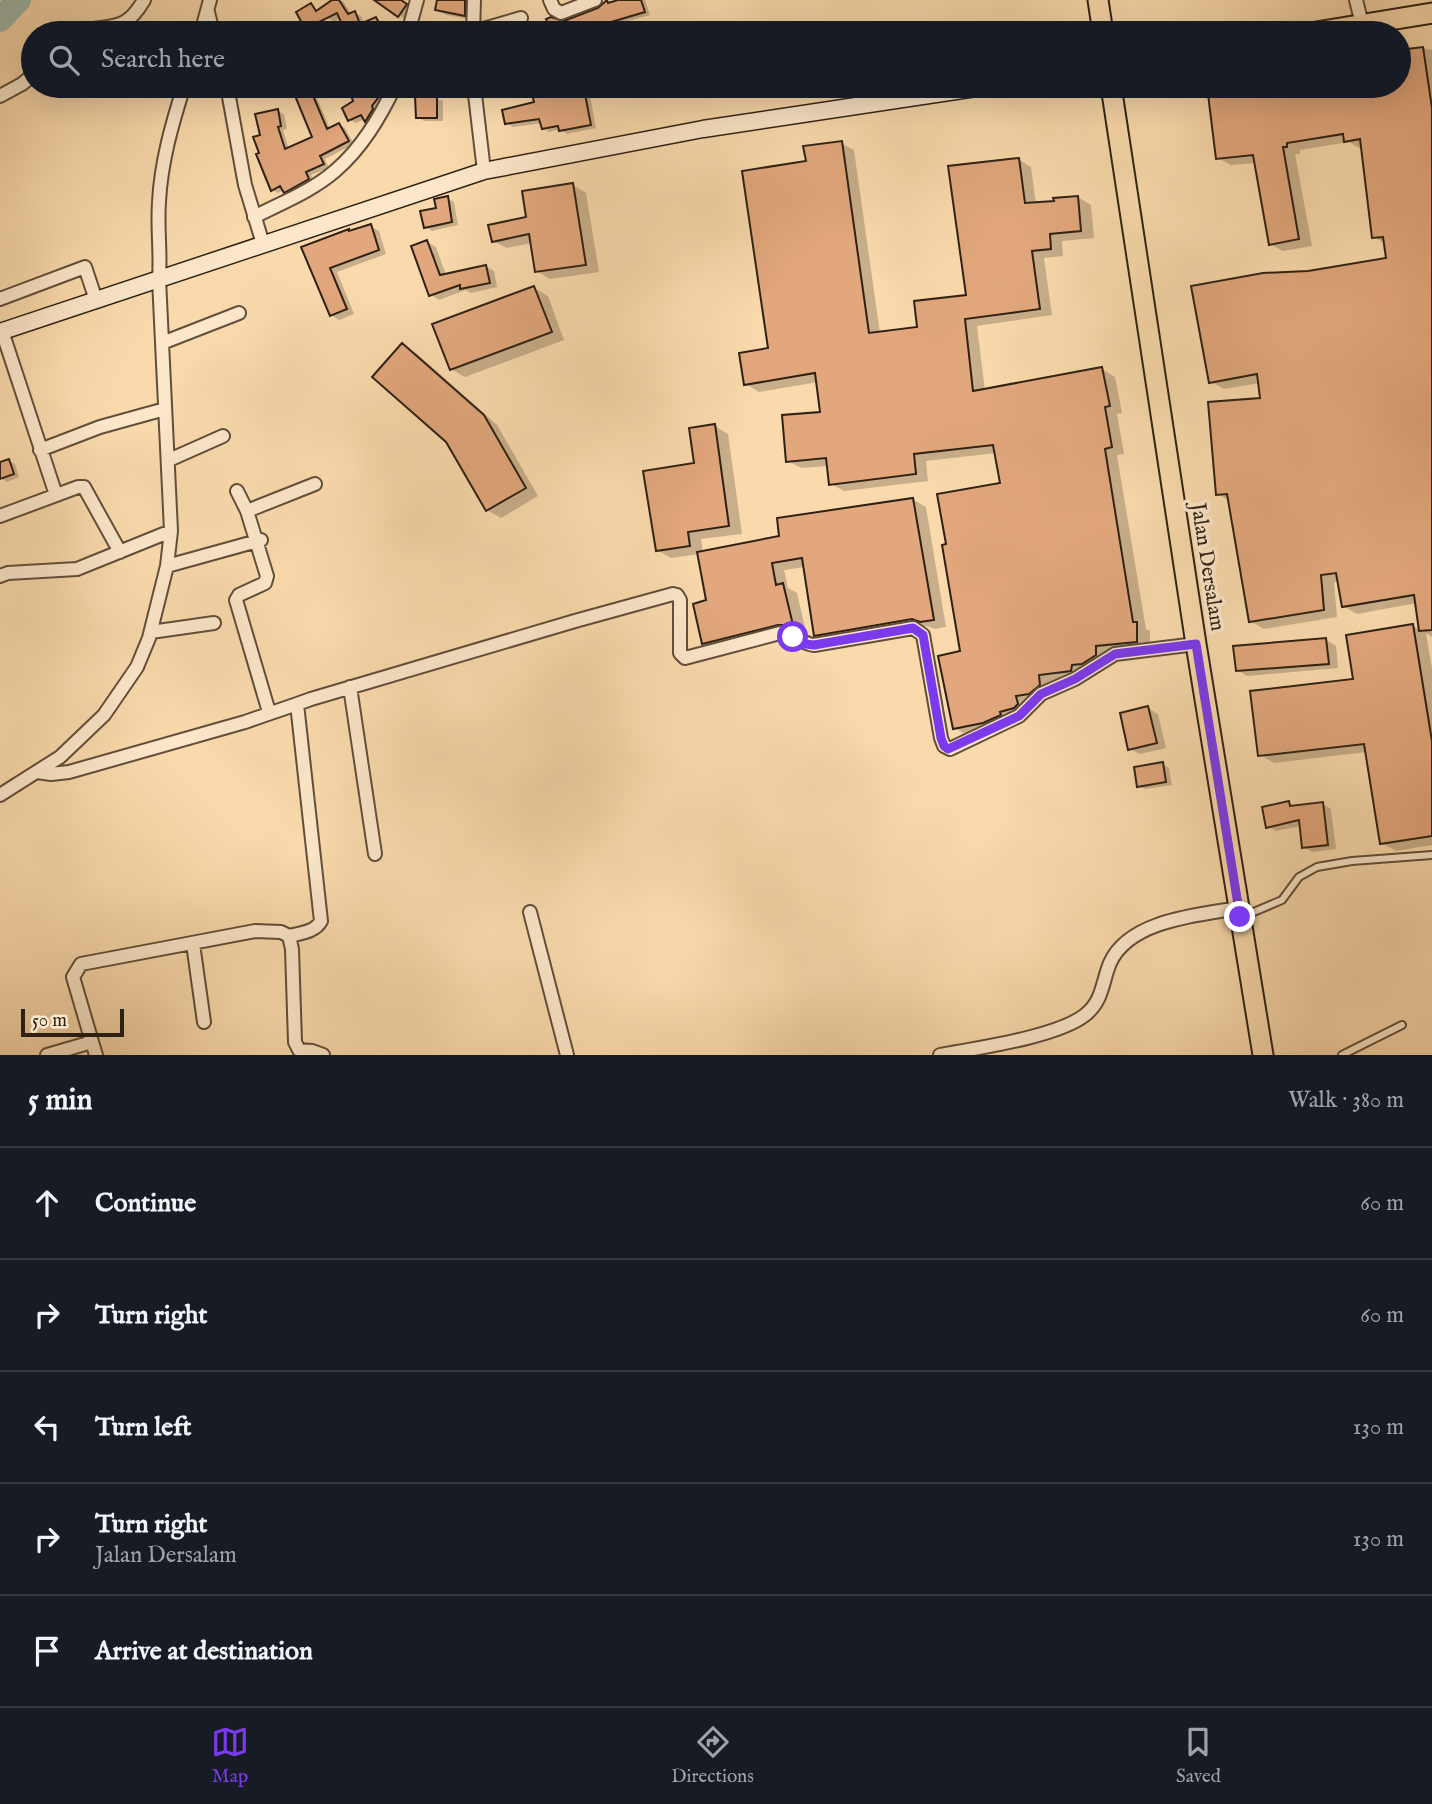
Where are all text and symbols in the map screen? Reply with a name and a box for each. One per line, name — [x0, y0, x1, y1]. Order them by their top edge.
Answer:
search box — [21, 21, 1411, 98]
icon: search — [45, 41, 83, 79]
text: Search here — [101, 43, 225, 76]
street label: Jalan Dersalam — [1183, 499, 1230, 633]
route start — [777, 621, 808, 652]
route end — [1224, 901, 1255, 932]
scale bar — [21, 1006, 124, 1038]
text: 50 m — [32, 1009, 67, 1033]
text: 5 min — [28, 1082, 93, 1120]
text: Walk · 380 m — [1288, 1086, 1404, 1115]
icon: ahead — [28, 1184, 66, 1222]
text: Continue — [95, 1187, 196, 1220]
text: 60 m — [1360, 1189, 1404, 1218]
icon: right — [28, 1296, 66, 1334]
text: Turn right — [95, 1299, 208, 1332]
text: 60 m — [1360, 1301, 1404, 1330]
icon: left — [28, 1408, 66, 1446]
text: Turn left — [95, 1411, 192, 1444]
text: 130 m — [1353, 1413, 1404, 1442]
text: Turn right — [95, 1508, 208, 1541]
icon: right — [28, 1520, 66, 1558]
text: 130 m — [1353, 1525, 1404, 1554]
text: Jalan Dersalam — [95, 1541, 237, 1570]
icon: arrive — [28, 1632, 66, 1670]
text: Arrive at destination — [95, 1635, 313, 1668]
tab: Map — [211, 1723, 249, 1789]
tab: Directions — [671, 1723, 754, 1789]
tab: Saved — [1176, 1723, 1221, 1789]

